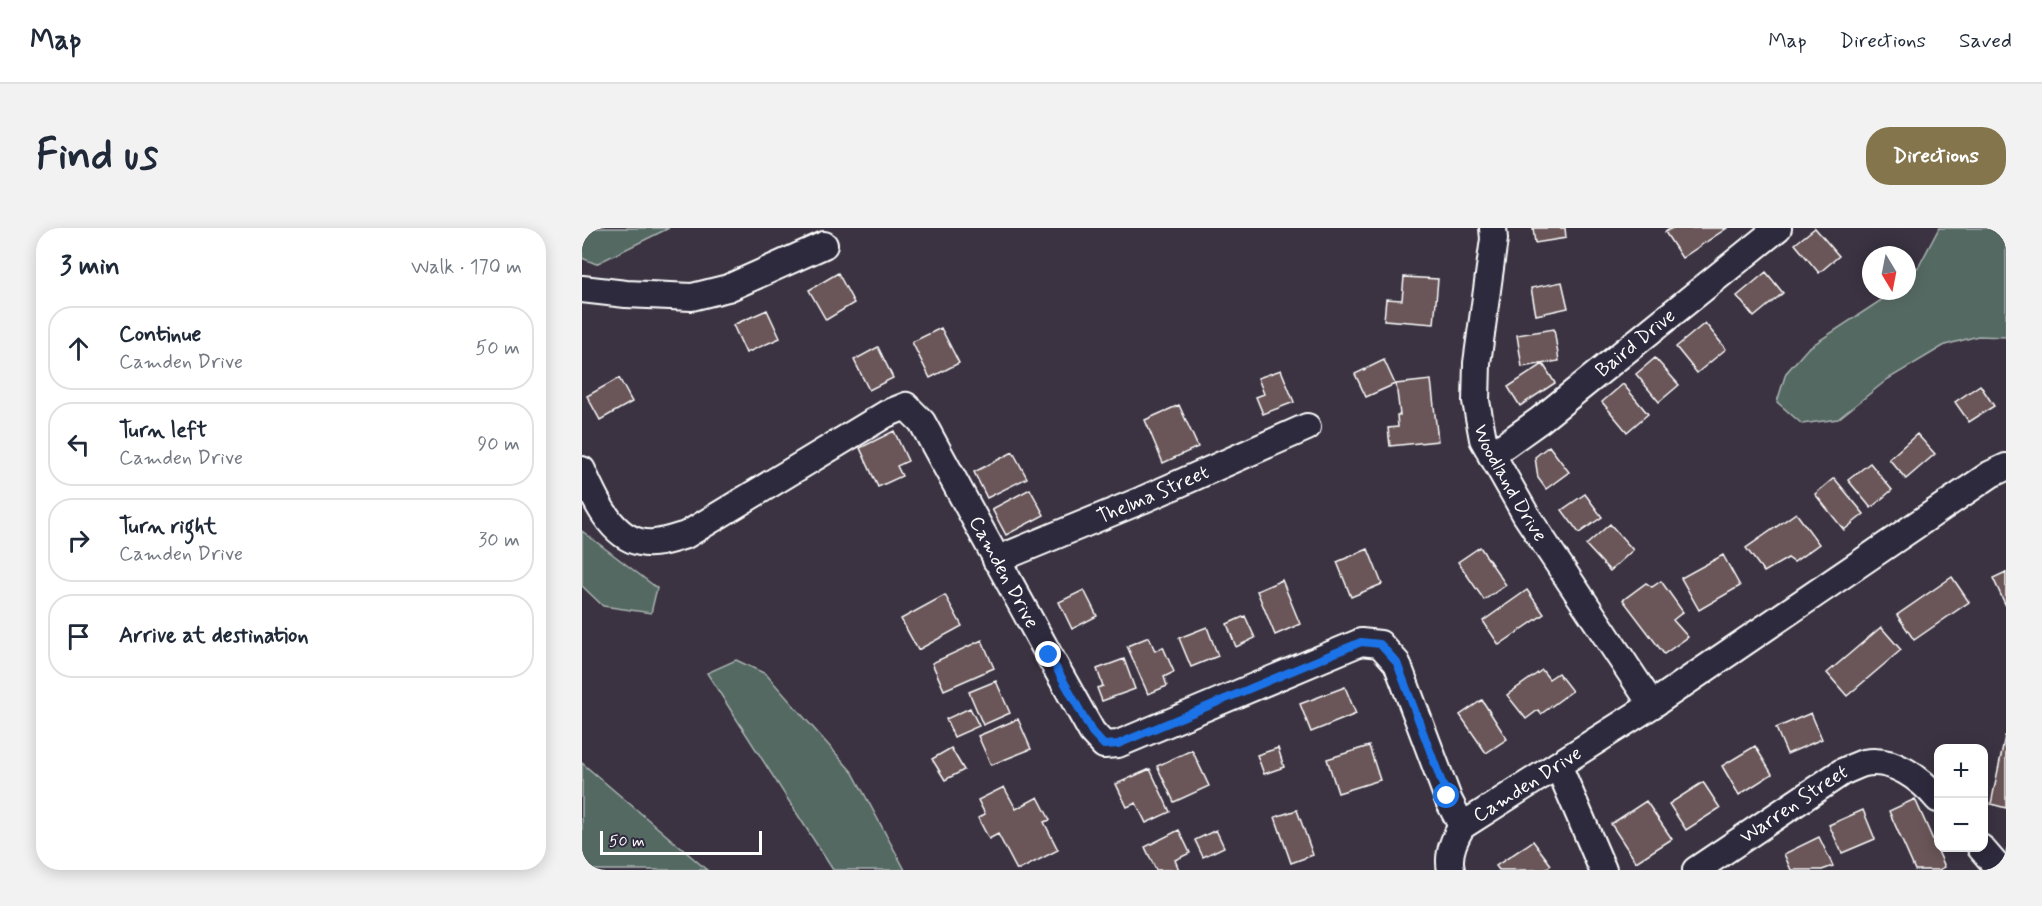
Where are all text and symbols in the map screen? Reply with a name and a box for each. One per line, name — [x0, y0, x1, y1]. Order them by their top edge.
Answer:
text: Map — [30, 23, 81, 60]
text: Map — [1768, 27, 1807, 55]
text: Directions — [1840, 27, 1926, 55]
text: Saved — [1959, 27, 2012, 55]
button: Directions — [1866, 127, 2006, 185]
text: Find us — [36, 129, 158, 184]
north arrow — [1862, 246, 1916, 300]
text: 3 min — [60, 250, 120, 284]
text: Walk · 170 m — [411, 254, 522, 281]
street label: Baird Drive — [1590, 302, 1681, 383]
text: Continue — [119, 321, 201, 349]
icon: ahead — [62, 332, 95, 365]
text: 50 m — [475, 335, 520, 362]
text: Camden Drive — [119, 349, 243, 376]
text: Turn left — [119, 417, 207, 445]
street label: Woodland Drive — [1467, 422, 1554, 547]
icon: left — [62, 428, 95, 461]
text: 90 m — [477, 431, 520, 458]
text: Camden Drive — [119, 445, 243, 472]
street label: Thelma Street — [1093, 459, 1213, 531]
street label: Camden Drive — [962, 511, 1045, 633]
text: Turn right — [119, 513, 217, 541]
icon: right — [62, 524, 95, 557]
text: 30 m — [478, 527, 520, 554]
text: Camden Drive — [119, 541, 243, 568]
icon: arrive — [62, 620, 95, 653]
text: Arrive at destination — [119, 622, 309, 650]
route end — [1035, 641, 1061, 667]
street label: Camden Drive — [1468, 740, 1587, 829]
map controls — [1934, 744, 1988, 852]
button: + — [1934, 744, 1988, 798]
street label: Warren Street — [1735, 758, 1852, 850]
route start — [1433, 782, 1459, 808]
button: − — [1934, 798, 1988, 852]
scale bar — [600, 828, 762, 856]
text: 50 m — [609, 831, 645, 852]

